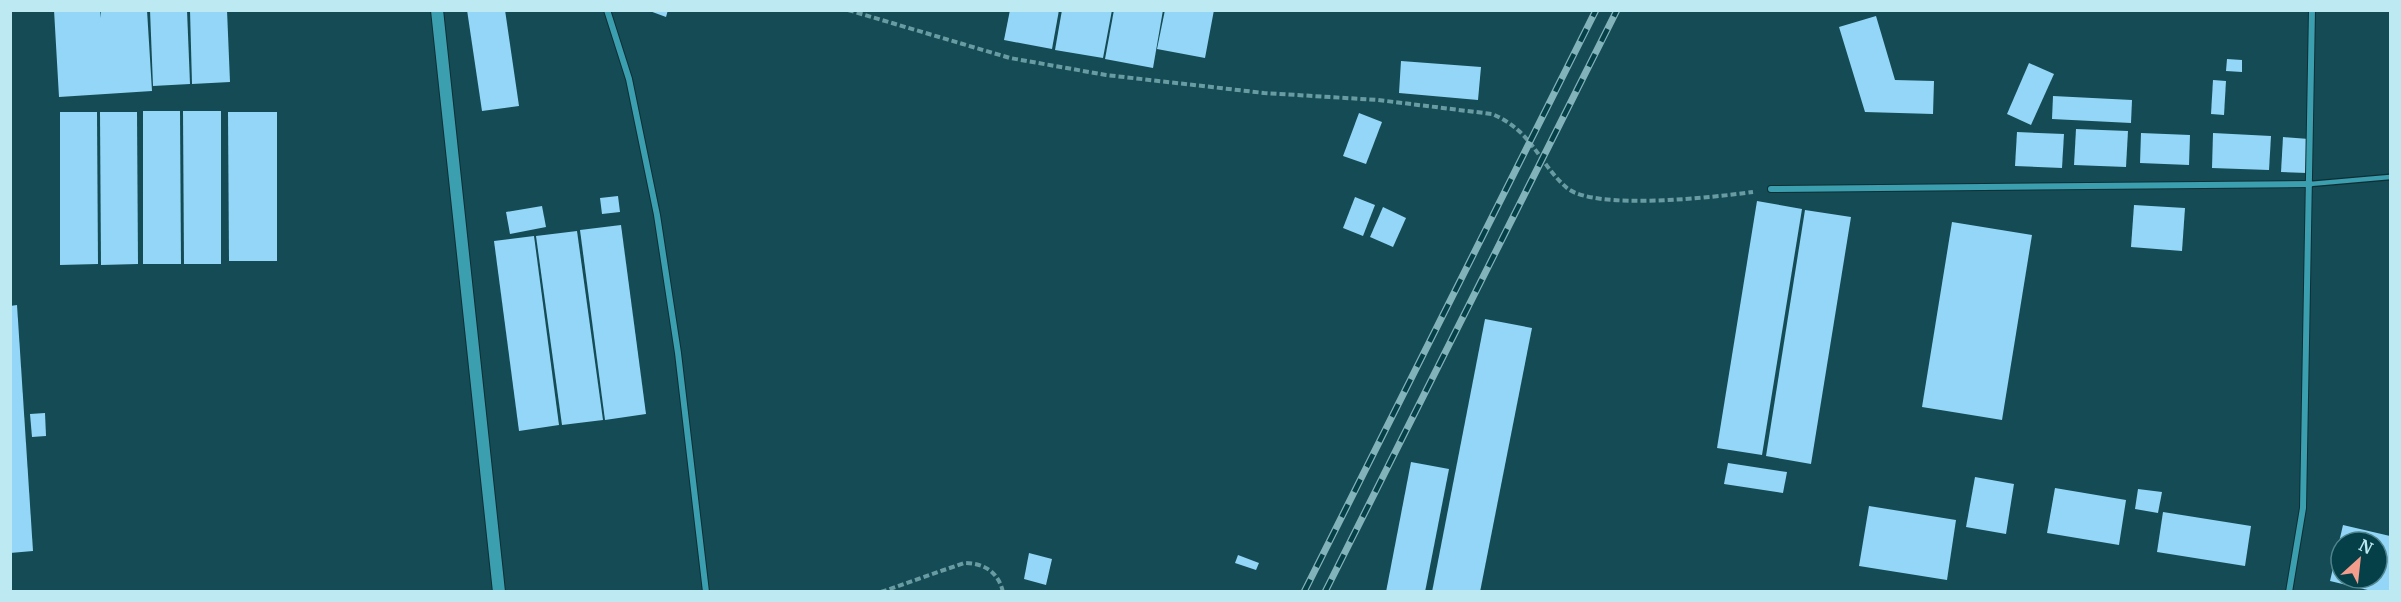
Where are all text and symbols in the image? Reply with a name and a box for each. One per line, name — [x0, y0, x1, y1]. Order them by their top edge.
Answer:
north arrow — [2329, 530, 2389, 590]
text: N — [2356, 535, 2376, 559]

